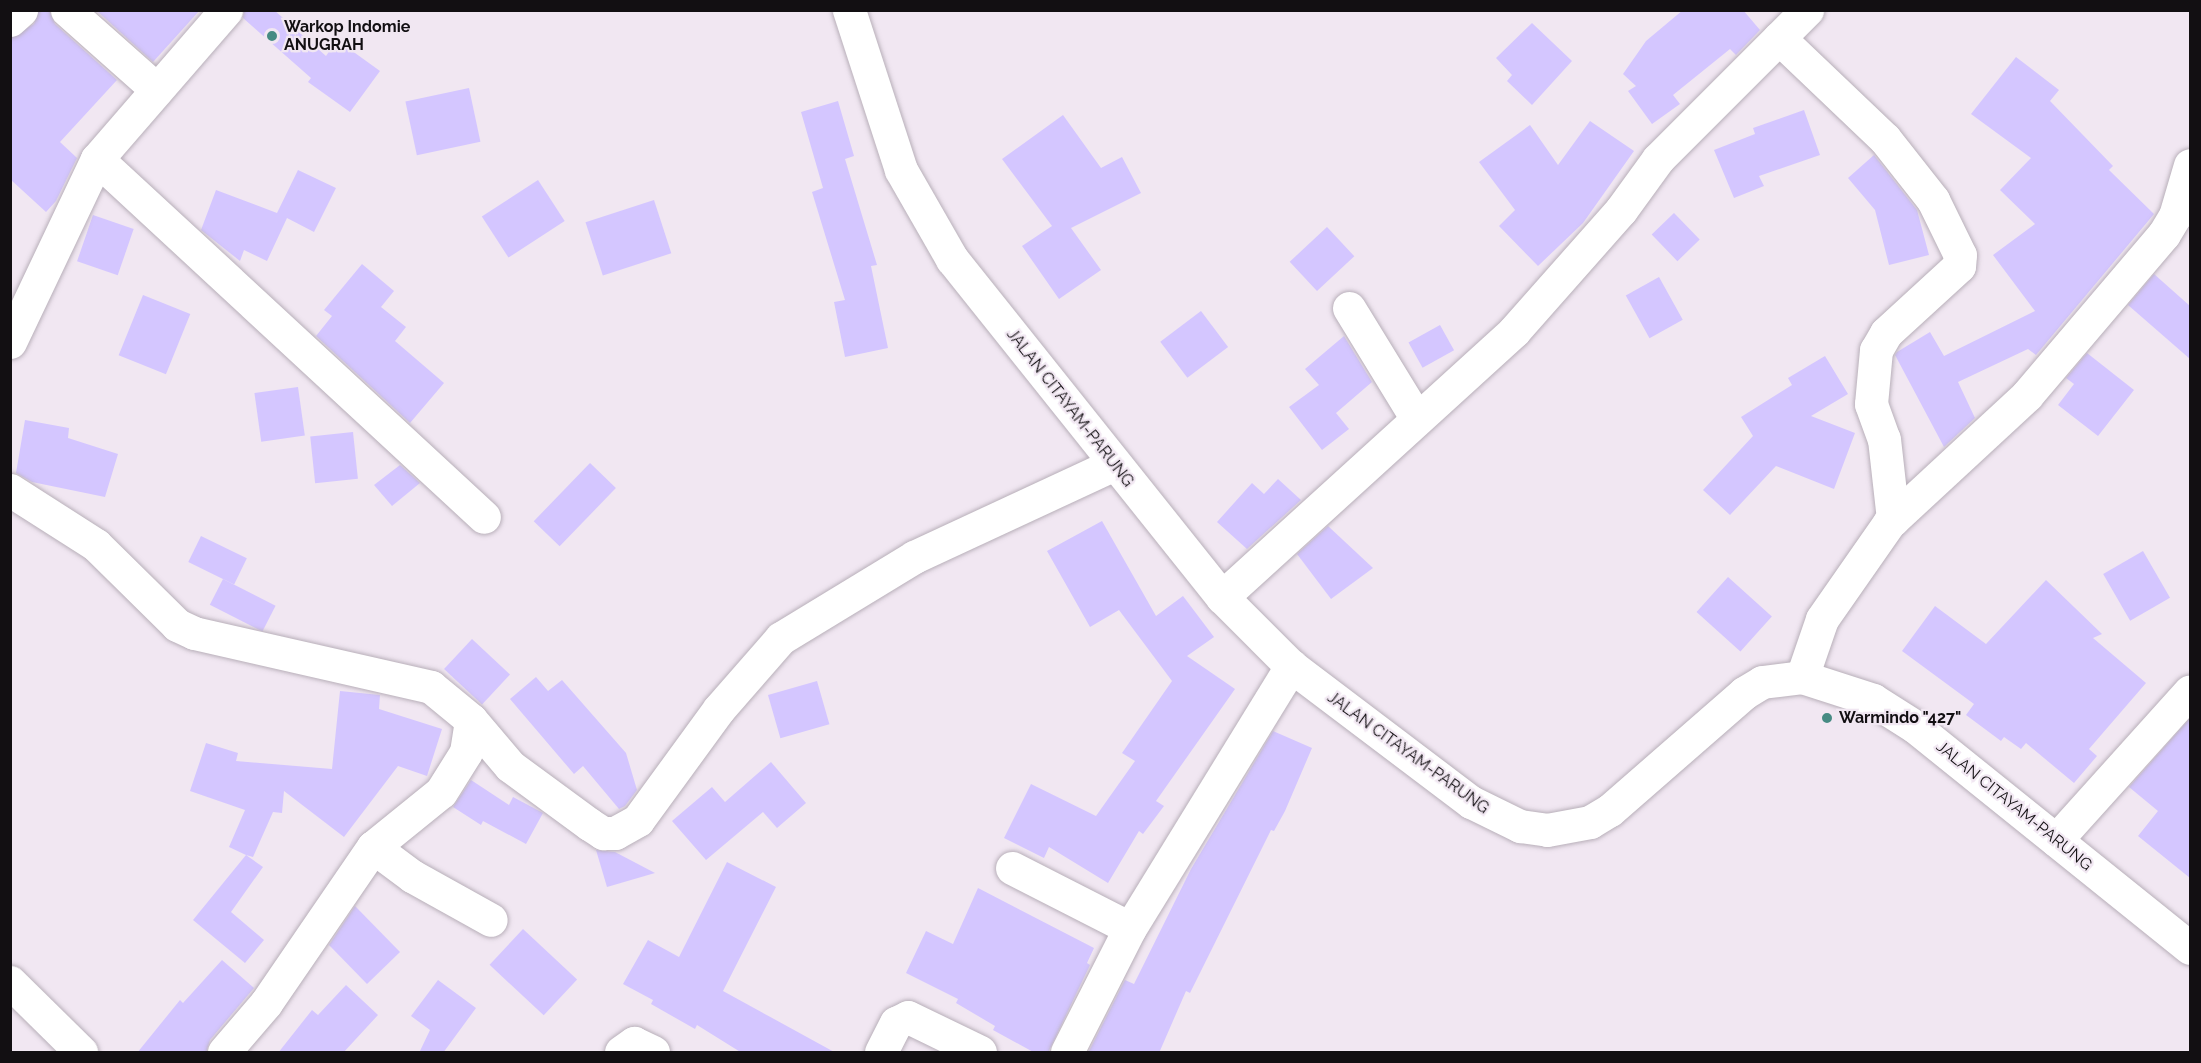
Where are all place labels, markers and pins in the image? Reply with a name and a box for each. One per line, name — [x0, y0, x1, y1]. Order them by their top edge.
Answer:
place label: Warkop Indomie ANUGRAH — [284, 17, 410, 55]
marker: Warkop Indomie ANUGRAH — [265, 29, 279, 43]
place label: Warmindo "427" — [1839, 708, 1961, 728]
marker: Warmindo "427" — [1820, 711, 1834, 725]

